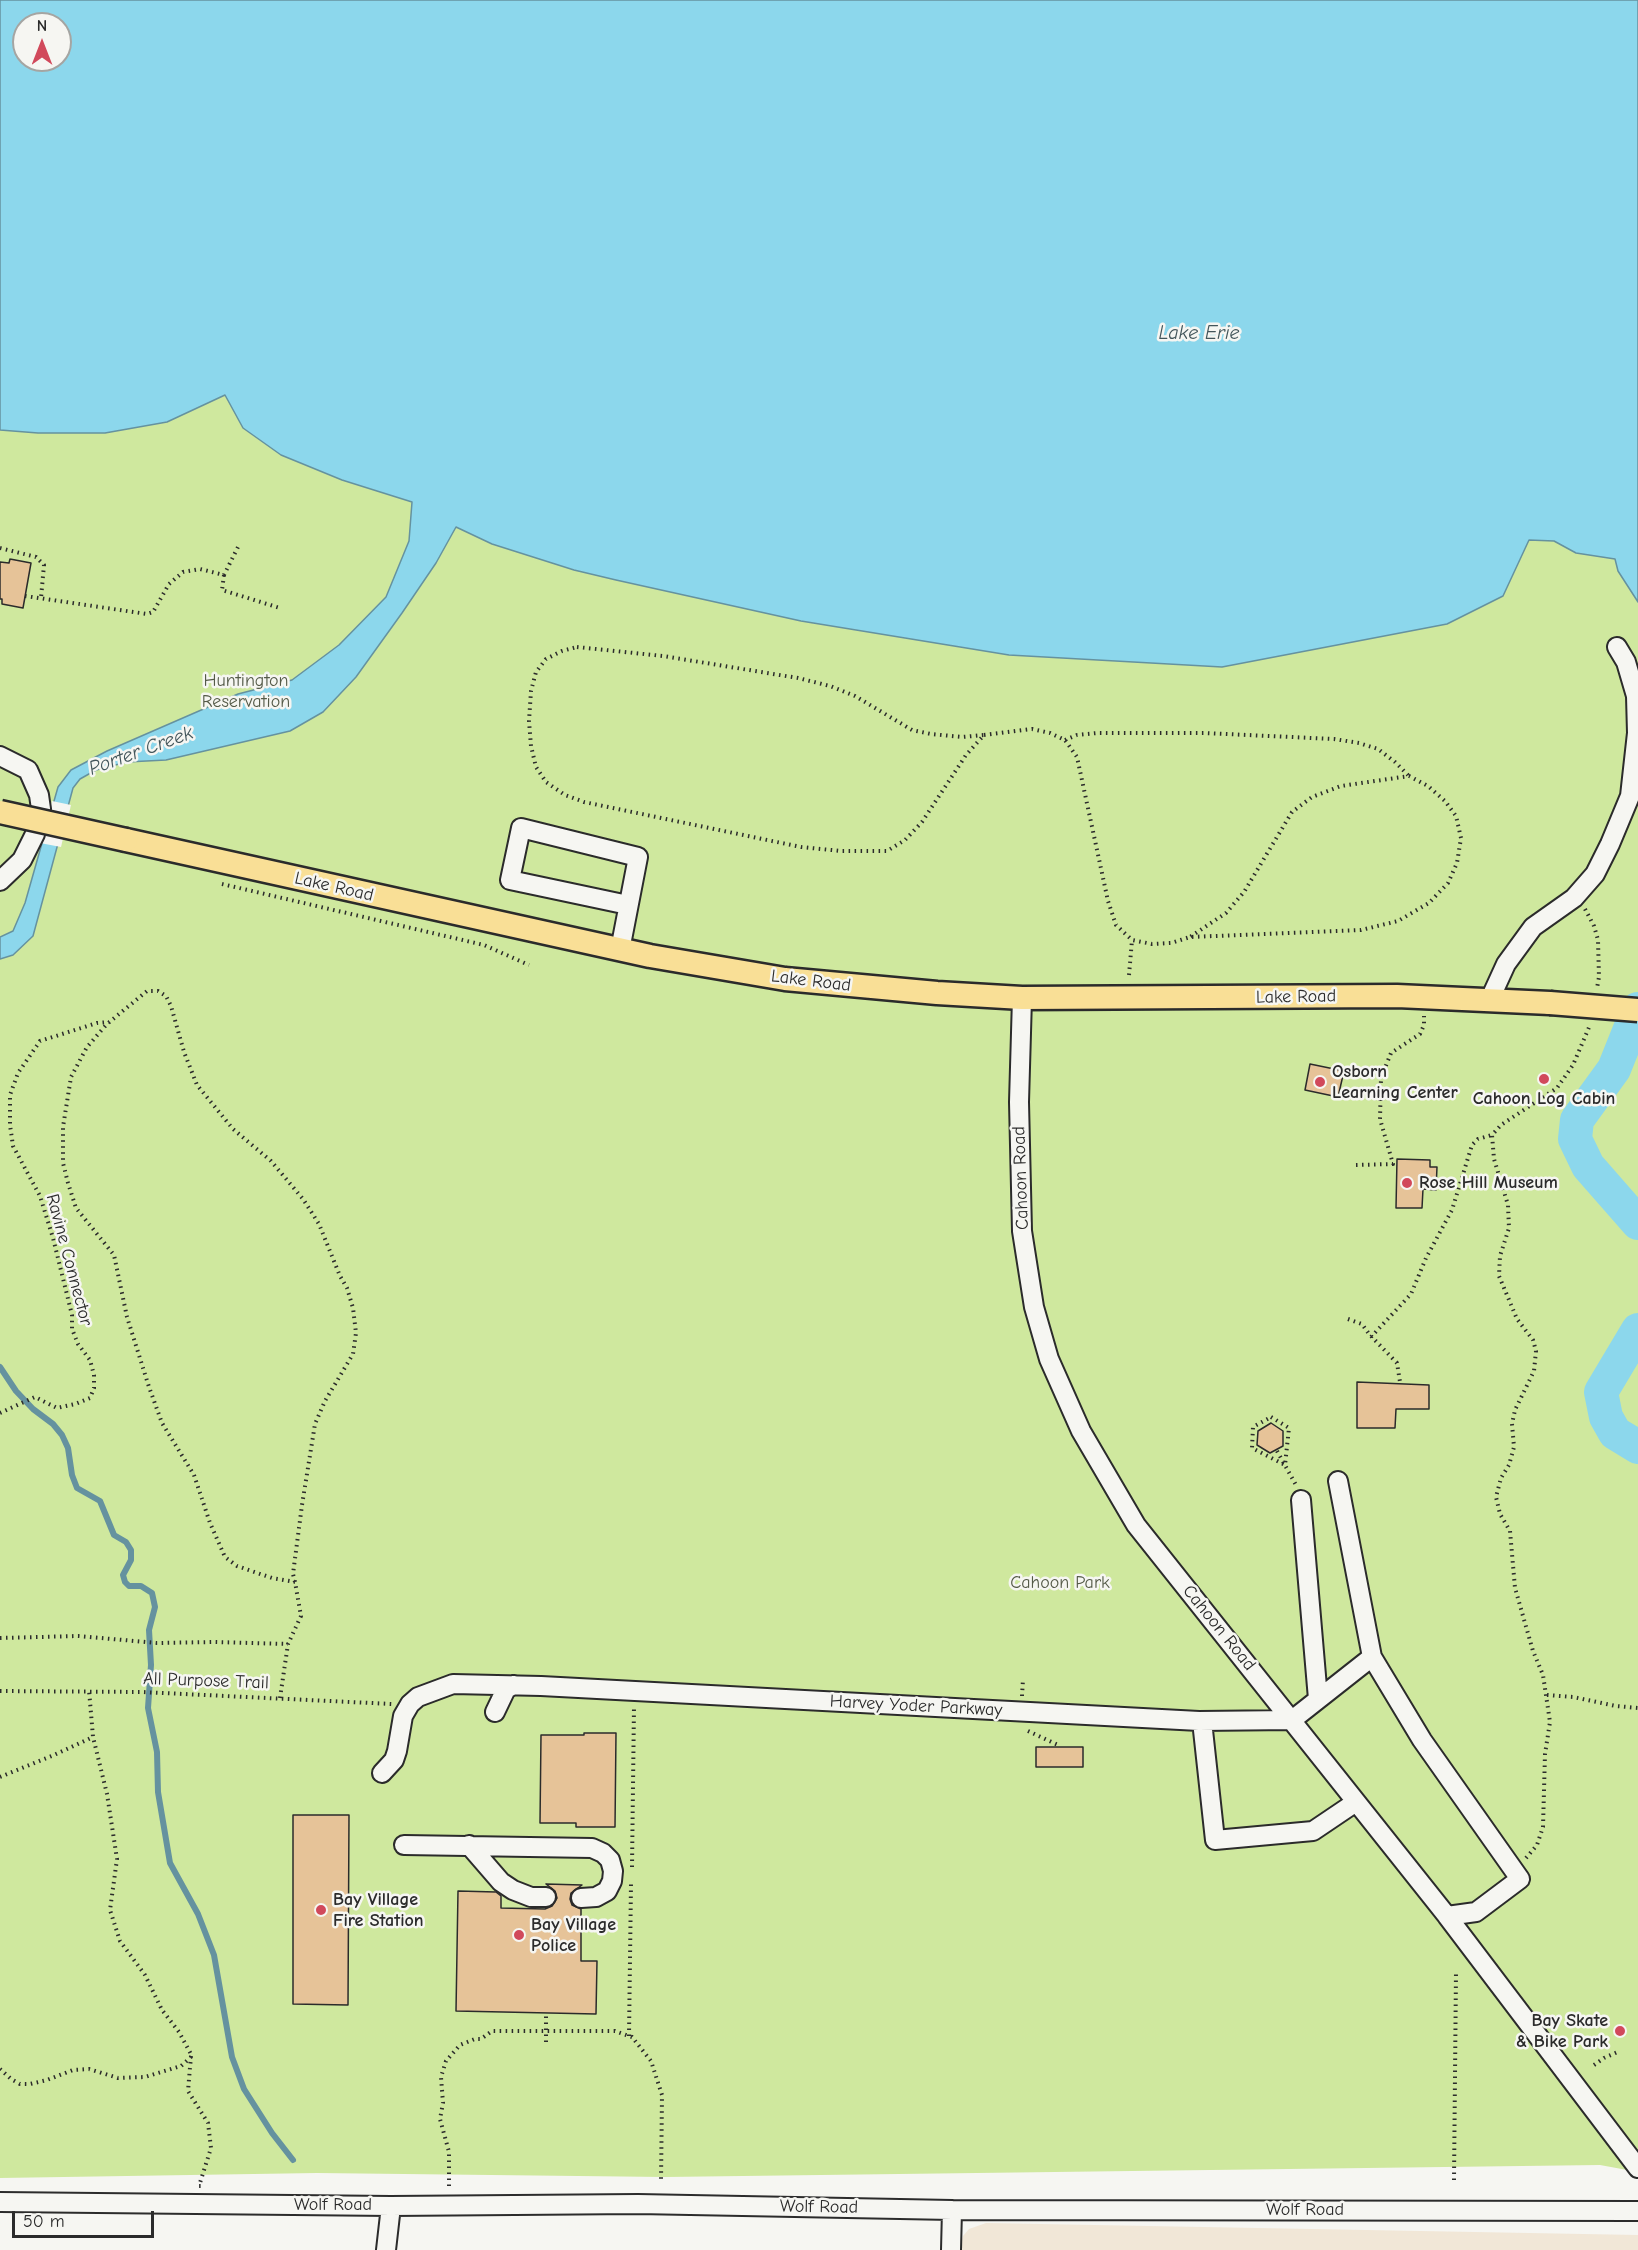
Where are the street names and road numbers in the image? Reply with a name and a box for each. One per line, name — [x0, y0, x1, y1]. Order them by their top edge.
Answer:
street label: Lake Road — [292, 867, 376, 907]
street label: Lake Road — [770, 965, 852, 997]
street label: Lake Road — [1256, 986, 1336, 1008]
street label: Cahoon Road — [1008, 1126, 1034, 1230]
street label: Ravine Connector — [41, 1192, 97, 1328]
street label: Cahoon Road — [1178, 1581, 1260, 1675]
street label: All Purpose Trail — [143, 1668, 269, 1694]
street label: Harvey Yoder Parkway — [829, 1691, 1003, 1721]
street label: Wolf Road — [294, 2194, 372, 2216]
street label: Wolf Road — [780, 2196, 858, 2218]
street label: Wolf Road — [1266, 2199, 1344, 2221]

